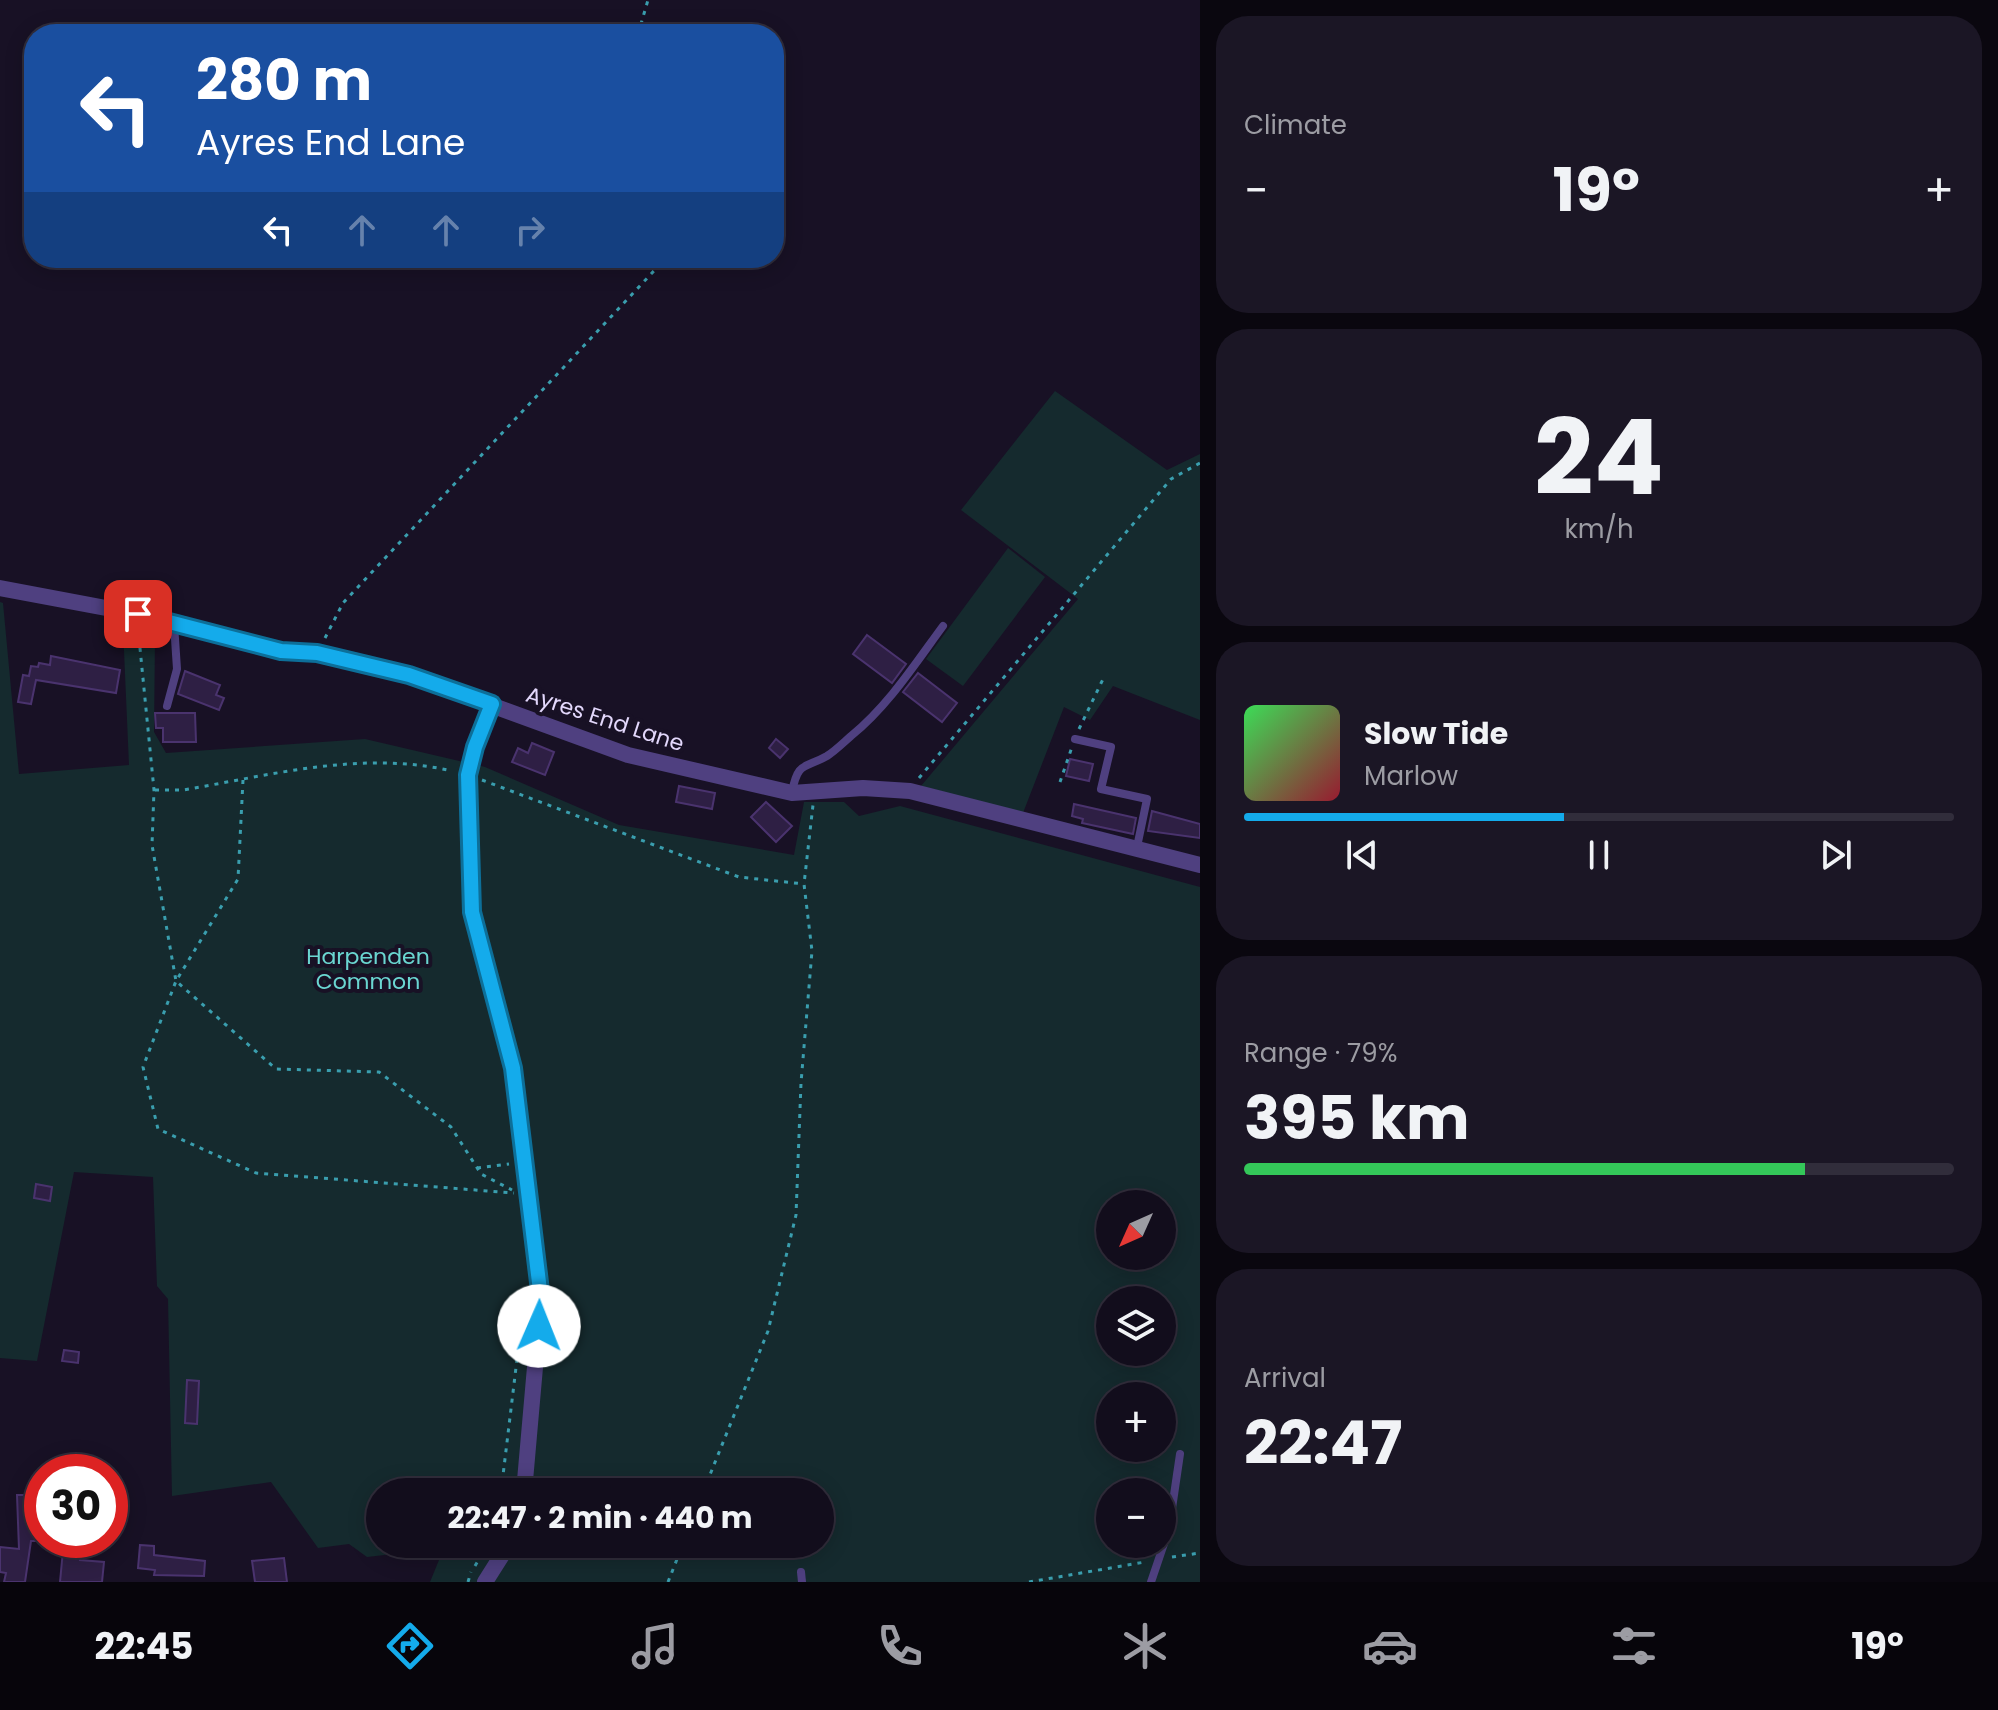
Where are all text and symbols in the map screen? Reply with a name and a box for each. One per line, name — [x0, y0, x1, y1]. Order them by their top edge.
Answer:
text: 280 m — [196, 41, 372, 120]
icon: left — [64, 56, 168, 160]
text: Climate — [1244, 107, 1347, 143]
text: Ayres End Lane — [196, 117, 465, 168]
text: 19° — [1552, 148, 1640, 232]
text: − — [1244, 160, 1268, 221]
text: + — [1924, 160, 1954, 221]
icon: left — [256, 208, 300, 252]
icon: ahead — [340, 208, 384, 252]
icon: ahead — [424, 208, 468, 252]
icon: right — [508, 208, 552, 252]
text: 24 — [1534, 385, 1664, 530]
text: km/h — [1564, 511, 1634, 547]
pin — [104, 580, 172, 648]
icon: arrive — [116, 592, 160, 636]
street label: Ayres End Lane — [522, 679, 688, 759]
text: Slow Tide — [1364, 712, 1508, 755]
text: Marlow — [1364, 758, 1458, 794]
icon: previous — [1340, 833, 1384, 877]
icon: pause — [1577, 833, 1621, 877]
icon: next — [1814, 833, 1858, 877]
park label: Harpenden Common — [306, 941, 430, 997]
text: Range · 79% — [1244, 1035, 1397, 1071]
text: 395 km — [1244, 1076, 1470, 1160]
north arrow — [1096, 1190, 1176, 1270]
map controls — [1096, 1190, 1176, 1558]
position arrow — [497, 1284, 581, 1368]
button: layers — [1096, 1286, 1176, 1366]
text: Arrival — [1244, 1360, 1326, 1396]
button: + — [1096, 1382, 1176, 1462]
text: 22:47 — [1244, 1401, 1402, 1485]
speed limit sign: 30 — [24, 1454, 128, 1558]
button: − — [1096, 1478, 1176, 1558]
text: 22:47 · 2 min · 440 m — [447, 1496, 753, 1539]
icon: directions — [382, 1618, 438, 1674]
icon: music — [627, 1618, 683, 1674]
icon: phone — [872, 1618, 928, 1674]
icon: climate — [1117, 1618, 1173, 1674]
icon: car — [1362, 1618, 1418, 1674]
icon: filters — [1606, 1618, 1662, 1674]
text: 22:45 — [94, 1621, 194, 1672]
text: 19° — [1851, 1621, 1904, 1672]

